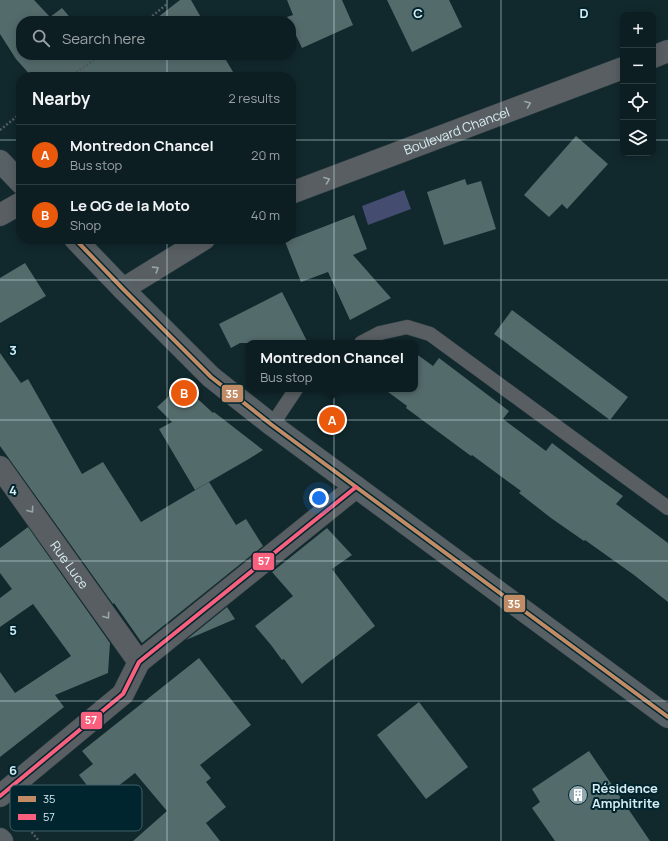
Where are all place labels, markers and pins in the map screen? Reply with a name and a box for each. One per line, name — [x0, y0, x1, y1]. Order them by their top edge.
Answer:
pin: B — [171, 378, 197, 408]
pin: A — [319, 405, 345, 435]
place label: Résidence Amphitrite — [592, 779, 660, 812]
building icon: Résidence Amphitrite — [567, 784, 589, 806]

